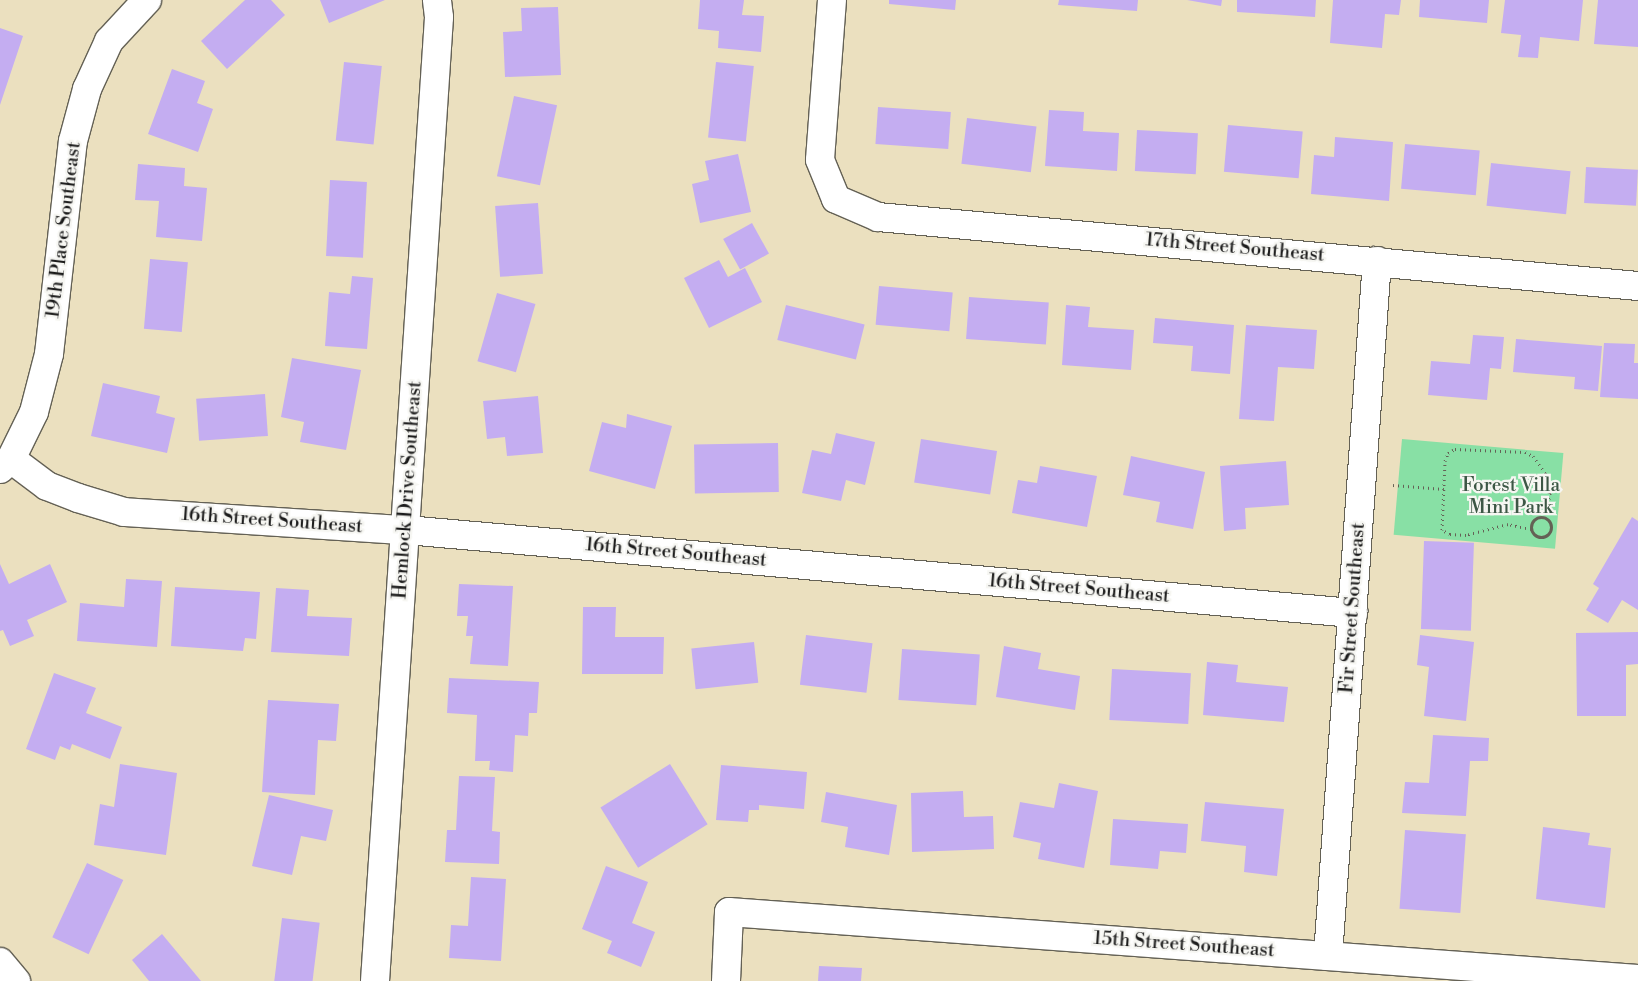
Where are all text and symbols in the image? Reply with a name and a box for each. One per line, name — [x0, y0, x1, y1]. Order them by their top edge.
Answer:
street label: 19th Place Southeast — [42, 140, 86, 320]
street label: 17th Street Southeast — [1145, 229, 1325, 267]
street label: Hemlock Drive Southeast — [389, 380, 427, 600]
park label: Forest Villa Mini Park — [1462, 475, 1560, 519]
street label: 16th Street Southeast — [181, 503, 363, 539]
street label: Fir Street Southeast — [1336, 522, 1370, 694]
street label: 16th Street Southeast — [584, 534, 768, 572]
street label: 16th Street Southeast — [987, 570, 1171, 608]
street label: 15th Street Southeast — [1093, 927, 1275, 963]

